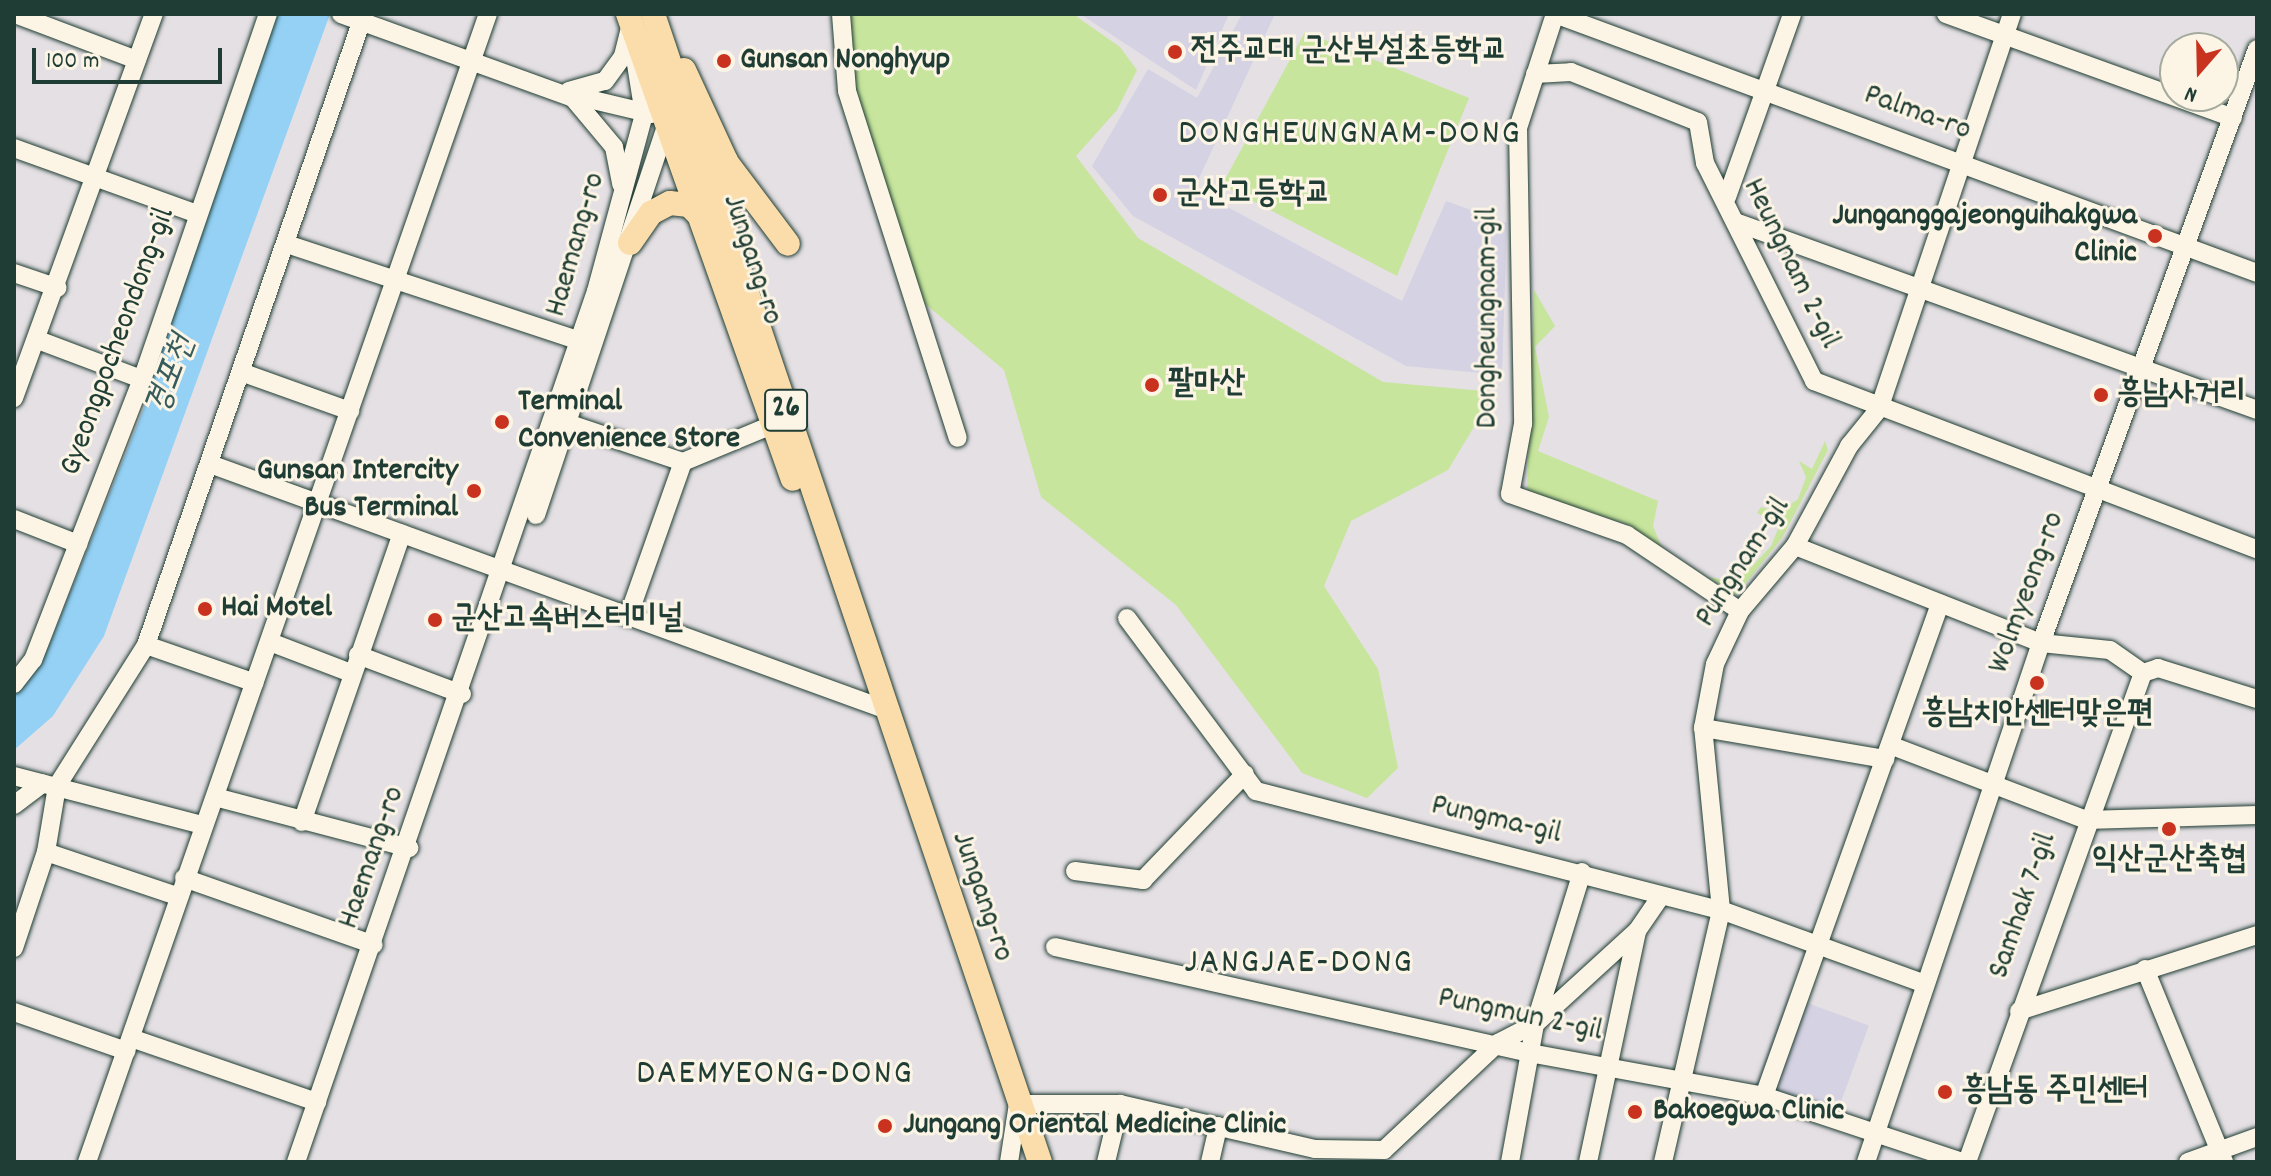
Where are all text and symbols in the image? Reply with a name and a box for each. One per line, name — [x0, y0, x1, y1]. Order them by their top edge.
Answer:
scale bar — [36, 32, 226, 82]
north arrow — [2159, 32, 2239, 112]
place label: 전주교대 군산부설초등학교 — [1191, 33, 1507, 71]
place label: Gunsan Nonghyup — [740, 42, 950, 80]
marker: 전주교대 군산부설초등학교 — [1166, 43, 1184, 61]
text: 100 m — [46, 45, 99, 79]
marker: Gunsan Nonghyup — [715, 52, 733, 70]
street label: Palma-ro — [1858, 77, 1976, 151]
text: N — [2181, 77, 2202, 110]
district label: DONGHEUNGNAM-DONG — [1178, 114, 1522, 158]
street label: Haemang-ro — [538, 168, 616, 322]
street label: Heungnam 2-gil — [1732, 173, 1848, 355]
place label: 군산고등학교 — [1176, 176, 1330, 214]
marker: 군산고등학교 — [1151, 186, 1169, 204]
street label: Jungang-ro — [712, 190, 790, 330]
place label: Junganggajeonguihakgwa Clinic — [1832, 199, 2137, 274]
street label: Gyeongpocheondong-gil — [53, 203, 185, 481]
street label: Dongheungnam-gil — [1470, 207, 1508, 429]
marker: Junganggajeonguihakgwa Clinic — [2144, 225, 2166, 247]
water label: 경포천 — [138, 330, 206, 422]
place label: 팔마산 — [1168, 366, 1245, 404]
marker: 팔마산 — [1143, 376, 1161, 394]
place label: 흥남사거리 — [2117, 376, 2246, 414]
road number: 26 — [764, 384, 808, 436]
place label: Terminal Convenience Store — [518, 385, 740, 460]
marker: 흥남사거리 — [2092, 386, 2110, 404]
marker: Terminal Convenience Store — [493, 413, 511, 431]
place label: Gunsan Intercity Bus Terminal — [257, 454, 458, 529]
marker: Gunsan Intercity Bus Terminal — [465, 482, 483, 500]
street label: Pungnam-gil — [1688, 491, 1800, 635]
street label: Wolmyeong-ro — [1981, 507, 2075, 679]
place label: Hai Motel — [221, 590, 332, 628]
marker: Hai Motel — [196, 600, 214, 618]
place label: 군산고속버스터미널 — [451, 601, 683, 639]
marker: 군산고속버스터미널 — [426, 611, 444, 629]
marker: 흥남치안센터맞은편 — [2028, 674, 2046, 692]
place label: 흥남치안센터맞은편 — [1921, 696, 2153, 734]
street label: Haemang-ro — [331, 782, 415, 934]
street label: Pungma-gil — [1427, 787, 1565, 855]
marker: 익산군산축협 — [2160, 820, 2178, 838]
street label: Jungang-ro — [941, 827, 1021, 967]
street label: Samhak 7-gil — [1981, 828, 2067, 984]
place label: 익산군산축협 — [2092, 842, 2246, 880]
district label: JANGJAE-DONG — [1184, 943, 1414, 987]
street label: Pungmun 2-gil — [1434, 980, 1606, 1052]
district label: DAEMYEONG-DONG — [636, 1054, 914, 1098]
place label: 흥남동 주민센터 — [1961, 1073, 2149, 1111]
marker: 흥남동 주민센터 — [1936, 1083, 1954, 1101]
place label: Bakoegwa Clinic — [1653, 1093, 1844, 1131]
marker: Bakoegwa Clinic — [1624, 1101, 1646, 1123]
place label: Jungang Oriental Medicine Clinic — [903, 1107, 1286, 1145]
marker: Jungang Oriental Medicine Clinic — [874, 1115, 896, 1137]

